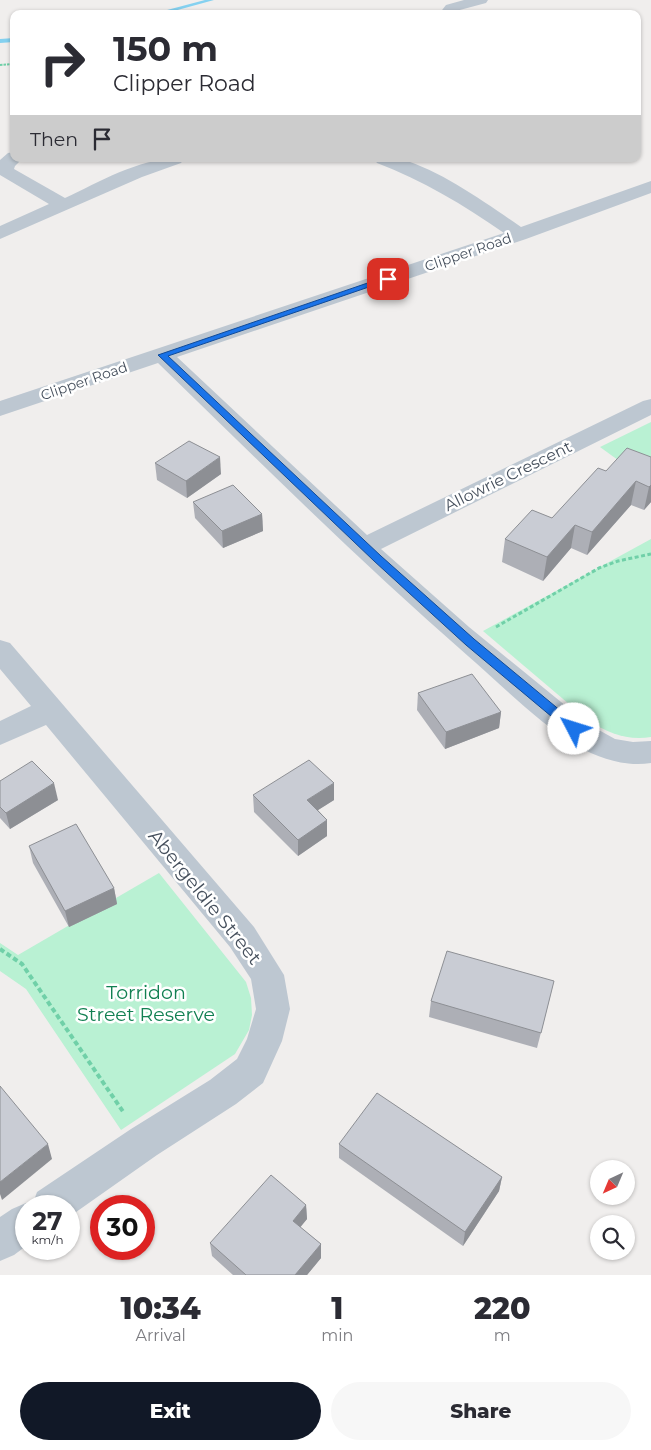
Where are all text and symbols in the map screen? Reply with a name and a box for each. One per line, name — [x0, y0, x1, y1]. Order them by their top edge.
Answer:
text: 150 m — [113, 27, 218, 70]
icon: right — [30, 30, 95, 95]
text: Clipper Road — [113, 70, 256, 97]
icon: arrive — [88, 125, 116, 153]
text: Then — [30, 128, 78, 151]
street label: Clipper Road — [422, 229, 514, 275]
pin — [367, 258, 409, 300]
icon: arrive — [374, 265, 402, 293]
street label: Clipper Road — [38, 358, 130, 404]
street label: Allowrie Crescent — [441, 437, 575, 515]
position arrow — [547, 702, 599, 754]
street label: Abergeldie Street — [144, 825, 267, 969]
park label: Torridon Street Reserve — [77, 981, 215, 1026]
north arrow — [590, 1160, 635, 1205]
map controls — [590, 1160, 635, 1260]
speed limit sign: 30 — [90, 1195, 155, 1260]
text: 27 — [32, 1206, 63, 1236]
button: search — [590, 1215, 635, 1260]
text: km/h — [31, 1232, 64, 1247]
text: 10:34 — [121, 1290, 201, 1327]
text: 1 — [331, 1290, 343, 1327]
text: 220 — [474, 1290, 530, 1327]
text: Arrival — [135, 1326, 186, 1345]
text: min — [321, 1326, 353, 1345]
text: m — [494, 1326, 511, 1345]
button: Exit — [20, 1382, 321, 1440]
button: Share — [331, 1382, 631, 1440]

